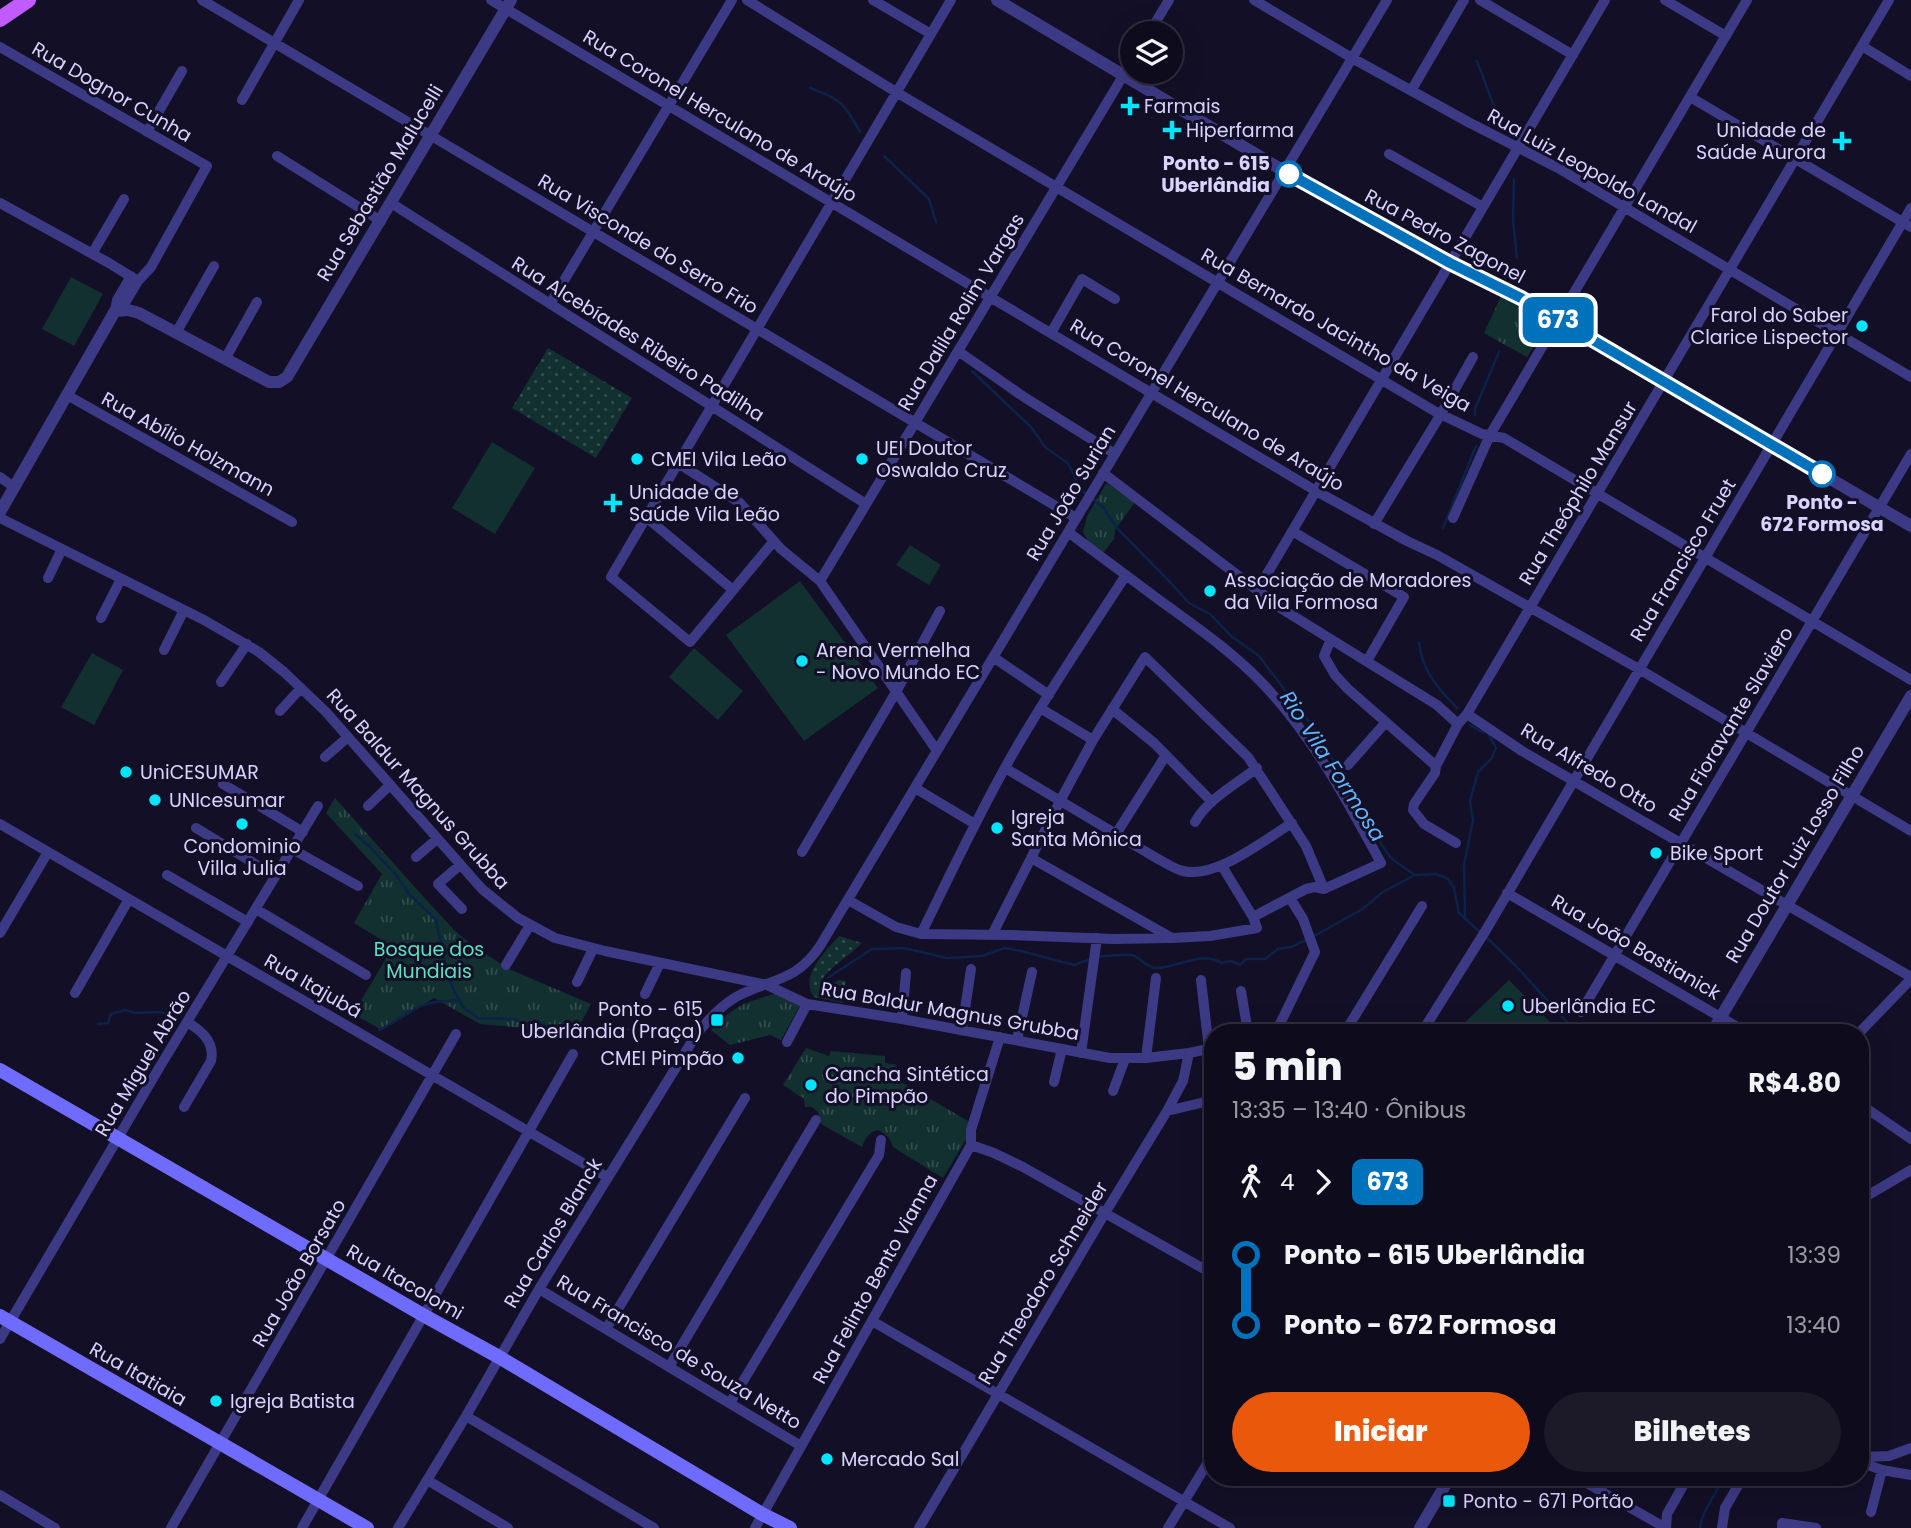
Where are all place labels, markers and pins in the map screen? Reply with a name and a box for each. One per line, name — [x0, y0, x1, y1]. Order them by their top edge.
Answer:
place label: Farmais — [1144, 93, 1221, 120]
marker: Farmais — [1122, 98, 1138, 114]
place label: Hiperfarma — [1186, 117, 1294, 144]
place label: Unidade de Saúde Aurora — [1696, 117, 1826, 166]
marker: Hiperfarma — [1164, 122, 1180, 138]
marker: Unidade de Saúde Aurora — [1832, 131, 1852, 151]
place label: Ponto - 615 Uberlândia — [1161, 150, 1270, 199]
marker: Ponto - 615 Uberlândia — [1276, 161, 1302, 187]
place label: Farol do Saber Clarice Lispector — [1691, 302, 1848, 351]
marker: Farol do Saber Clarice Lispector — [1854, 318, 1870, 334]
place label: UEI Doutor Oswaldo Cruz — [876, 435, 1007, 484]
place label: CMEI Vila Leão — [651, 446, 787, 473]
marker: CMEI Vila Leão — [629, 451, 645, 467]
marker: UEI Doutor Oswaldo Cruz — [854, 451, 870, 467]
marker: Ponto - 672 Formosa — [1809, 461, 1835, 487]
place label: Unidade de Saúde Vila Leão — [629, 479, 780, 528]
place label: Ponto - 672 Formosa — [1760, 489, 1884, 538]
marker: Unidade de Saúde Vila Leão — [603, 493, 623, 513]
place label: Associação de Moradores da Vila Formosa — [1224, 567, 1471, 616]
marker: Associação de Moradores da Vila Formosa — [1202, 583, 1218, 599]
place label: Arena Vermelha - Novo Mundo EC — [816, 637, 980, 686]
marker: Arena Vermelha - Novo Mundo EC — [794, 653, 810, 669]
place label: UniCESUMAR — [140, 759, 259, 786]
marker: UniCESUMAR — [118, 764, 134, 780]
place label: UNIcesumar — [169, 787, 285, 814]
marker: UNIcesumar — [147, 792, 163, 808]
place label: Igreja Santa Mônica — [1011, 804, 1142, 853]
marker: Condominio Villa Julia — [234, 816, 250, 832]
marker: Igreja Santa Mônica — [989, 820, 1005, 836]
place label: Condominio Villa Julia — [183, 833, 301, 882]
place label: Bike Sport — [1670, 840, 1763, 867]
marker: Bike Sport — [1648, 845, 1664, 861]
place label: Uberlândia EC — [1522, 993, 1656, 1020]
place label: Ponto - 615 Uberlândia (Praça) — [521, 996, 703, 1045]
marker: Uberlândia EC — [1500, 998, 1516, 1014]
marker: Ponto - 615 Uberlândia (Praça) — [709, 1012, 725, 1028]
place label: CMEI Pimpão — [600, 1045, 724, 1072]
marker: CMEI Pimpão — [730, 1050, 746, 1066]
place label: Cancha Sintética do Pimpão — [825, 1061, 989, 1110]
marker: Cancha Sintética do Pimpão — [803, 1077, 819, 1093]
place label: Igreja Batista — [230, 1388, 355, 1415]
marker: Igreja Batista — [208, 1393, 224, 1409]
place label: Mercado Sal — [841, 1446, 959, 1473]
marker: Mercado Sal — [819, 1451, 835, 1467]
place label: Ponto - 671 Portão — [1463, 1488, 1634, 1515]
marker: Ponto - 671 Portão — [1441, 1493, 1457, 1509]

